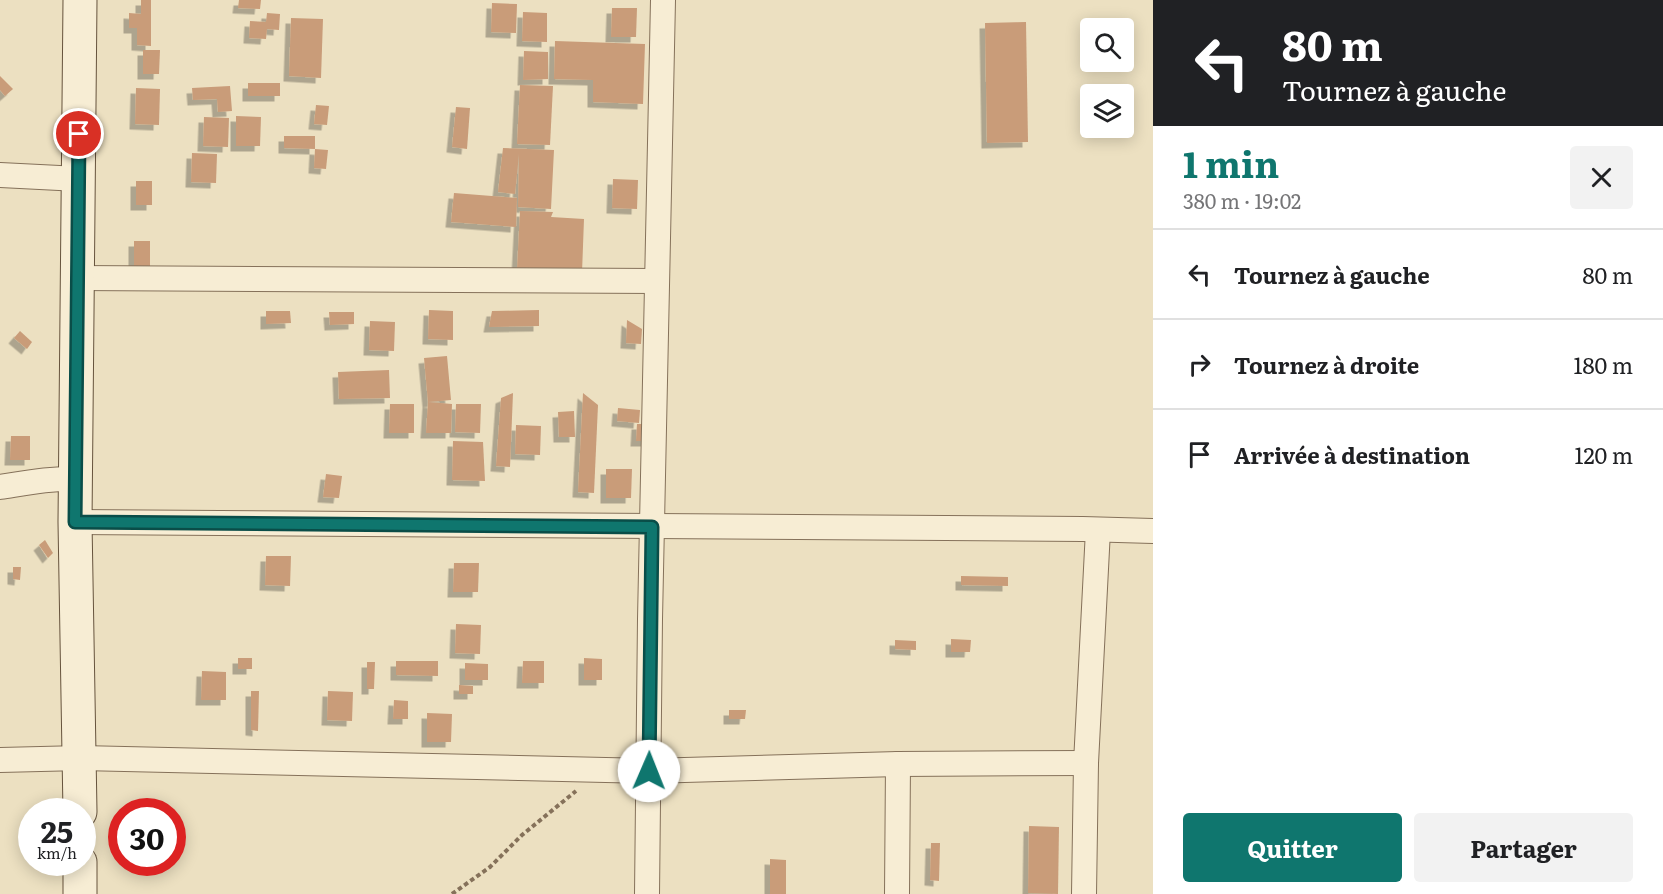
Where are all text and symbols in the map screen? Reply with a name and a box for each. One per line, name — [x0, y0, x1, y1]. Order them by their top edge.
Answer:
text: 80 m — [1282, 12, 1383, 74]
map controls — [1080, 18, 1134, 138]
button: search — [1080, 18, 1134, 72]
icon: left — [1183, 24, 1261, 102]
text: Tournez à gauche — [1282, 69, 1506, 109]
button: layers — [1080, 84, 1134, 138]
pin — [53, 108, 104, 159]
icon: arrive — [62, 117, 95, 150]
text: 1 min — [1183, 136, 1279, 189]
button: close — [1570, 146, 1633, 209]
text: 380 m · 19:02 — [1183, 185, 1301, 215]
icon: left — [1183, 258, 1216, 291]
text: Tournez à gauche — [1234, 258, 1430, 291]
text: 80 m — [1582, 258, 1633, 291]
icon: right — [1183, 348, 1216, 381]
text: Tournez à droite — [1234, 348, 1419, 381]
text: 180 m — [1573, 348, 1633, 381]
icon: arrive — [1183, 438, 1216, 471]
text: Arrivée à destination — [1234, 438, 1470, 471]
text: 120 m — [1574, 438, 1633, 471]
position arrow — [617, 739, 681, 803]
speed limit sign: 30 — [108, 798, 186, 876]
text: 25 — [41, 808, 73, 852]
button: Quitter — [1183, 813, 1402, 882]
button: Partager — [1414, 813, 1633, 882]
text: km/h — [37, 841, 77, 864]

